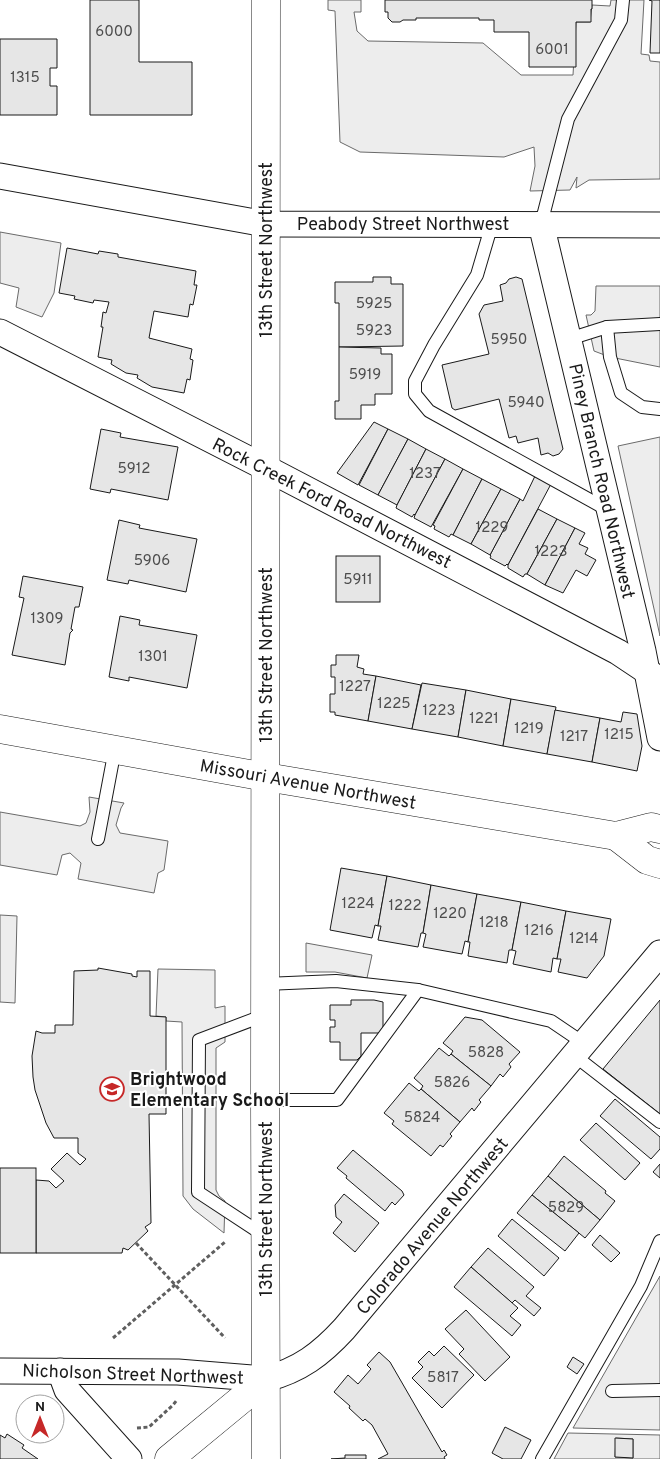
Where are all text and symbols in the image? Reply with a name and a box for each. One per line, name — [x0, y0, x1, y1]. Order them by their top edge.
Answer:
house number: 6000 — [95, 23, 133, 42]
house number: 6001 — [535, 41, 569, 60]
house number: 1315 — [10, 69, 40, 88]
street label: 13th Street Northwest — [256, 162, 279, 338]
street label: Peabody Street Northwest — [297, 214, 509, 237]
house number: 5925 — [356, 295, 392, 314]
house number: 5923 — [356, 322, 392, 341]
house number: 5950 — [490, 331, 528, 350]
street label: Piney Branch Road Northwest — [562, 361, 639, 601]
house number: 5919 — [349, 366, 381, 385]
house number: 5940 — [507, 394, 545, 413]
street label: Rock Creek Ford Road Northwest — [208, 434, 455, 575]
house number: 5912 — [118, 460, 150, 479]
house number: 1237 — [409, 465, 441, 484]
house number: 1229 — [476, 519, 508, 538]
house number: 1223 — [535, 543, 568, 562]
house number: 5906 — [134, 552, 170, 571]
street label: 13th Street Northwest — [256, 567, 279, 743]
house number: 5911 — [343, 571, 373, 590]
house number: 1309 — [30, 610, 64, 629]
house number: 1301 — [138, 648, 168, 667]
house number: 1227 — [339, 678, 371, 697]
house number: 1225 — [377, 695, 411, 714]
house number: 1223 — [423, 702, 456, 721]
house number: 1221 — [469, 710, 499, 729]
house number: 1219 — [514, 720, 544, 739]
house number: 1215 — [604, 726, 634, 745]
house number: 1217 — [560, 728, 588, 747]
street label: Missouri Avenue Northwest — [198, 755, 418, 816]
house number: 1224 — [341, 895, 375, 914]
house number: 1222 — [388, 897, 422, 916]
house number: 1220 — [433, 905, 467, 924]
house number: 1218 — [479, 914, 509, 933]
house number: 1216 — [524, 922, 554, 941]
house number: 1214 — [569, 930, 599, 949]
house number: 5828 — [468, 1044, 504, 1063]
place label: Brightwood Elementary School — [130, 1069, 289, 1113]
house number: 5826 — [434, 1074, 470, 1093]
school or university icon: Brightwood Elementary School — [99, 1076, 125, 1102]
house number: 5824 — [404, 1109, 440, 1128]
street label: 13th Street Northwest — [256, 1121, 279, 1297]
street label: Colorado Avenue Northwest — [352, 1134, 514, 1320]
house number: 5829 — [548, 1199, 584, 1218]
street label: Nicholson Street Northwest — [22, 1360, 244, 1391]
house number: 5817 — [427, 1369, 459, 1388]
north arrow — [15, 1394, 65, 1444]
text: N — [35, 1399, 45, 1416]

